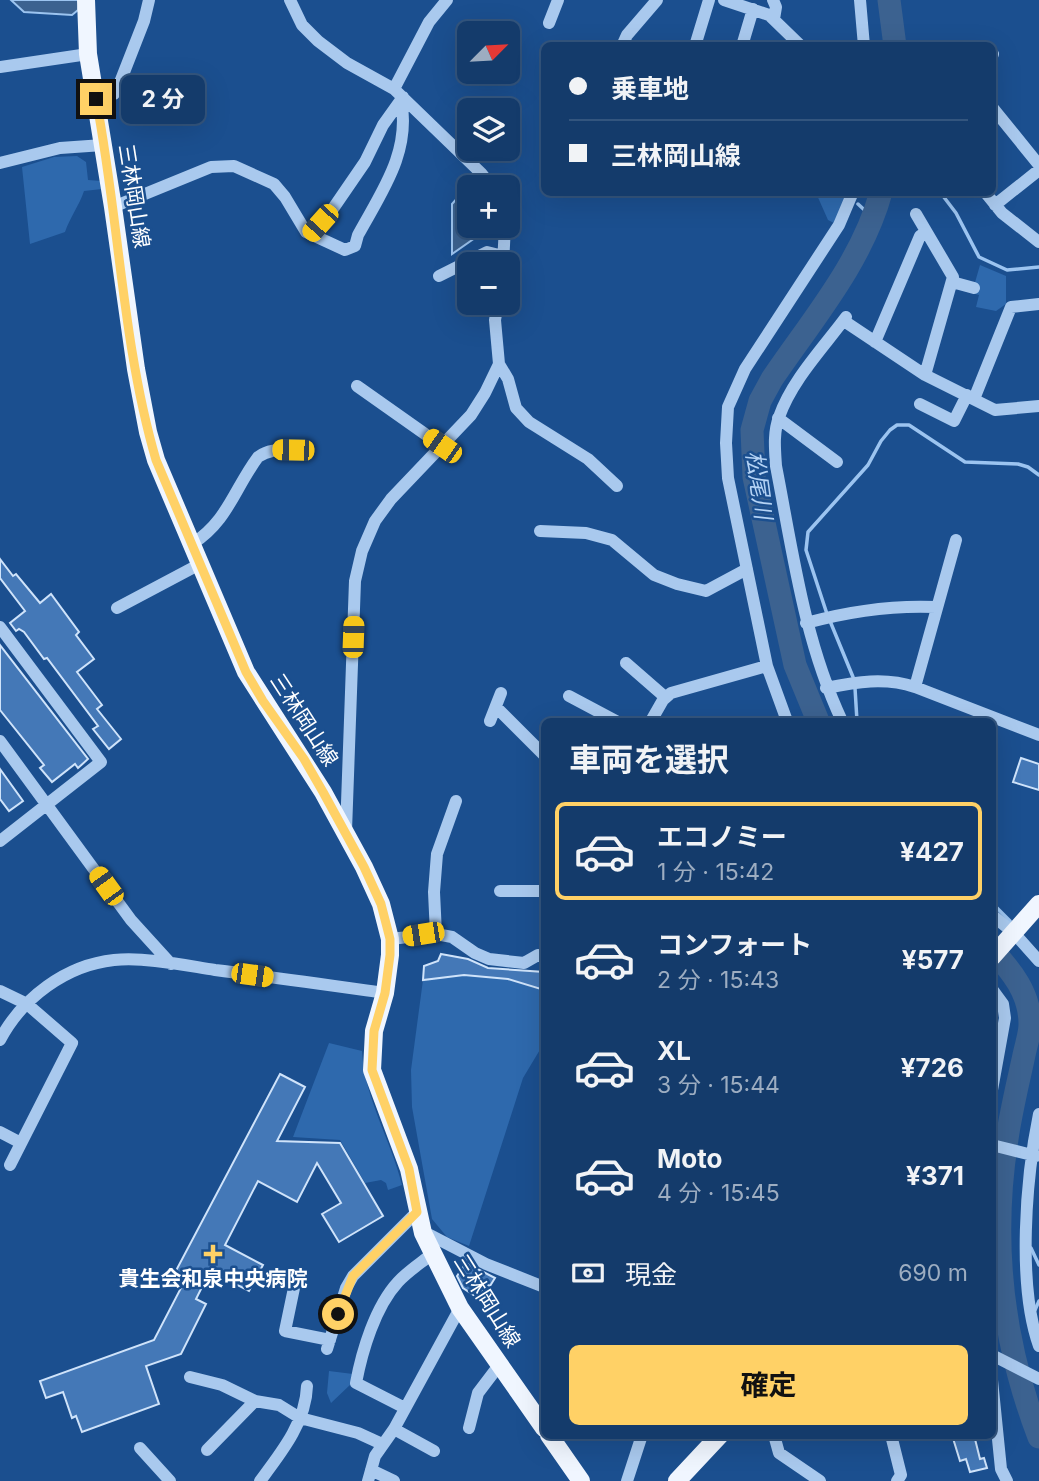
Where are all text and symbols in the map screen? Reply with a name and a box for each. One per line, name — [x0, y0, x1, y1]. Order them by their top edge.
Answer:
north arrow — [457, 21, 520, 84]
map controls — [457, 21, 520, 315]
text: 乗車地 — [611, 73, 689, 104]
callout: 2 分 — [120, 74, 204, 124]
route end — [80, 83, 112, 115]
text: 2 分 — [142, 85, 184, 113]
button: layers — [457, 98, 520, 161]
text: 三林岡山線 — [611, 140, 741, 171]
street label: 三林岡山線 — [114, 142, 155, 250]
button: + — [457, 175, 520, 238]
car — [299, 200, 342, 246]
button: − — [457, 252, 520, 315]
car — [419, 425, 466, 467]
car — [272, 439, 315, 461]
water label: 松尾川 — [740, 449, 778, 524]
car — [342, 616, 365, 658]
street label: 三林岡山線 — [265, 669, 343, 771]
text: 車両を選択 — [569, 740, 729, 779]
icon: car — [573, 820, 636, 883]
text: エコノミー — [657, 821, 787, 852]
text: ¥427 — [900, 836, 964, 867]
text: 1 分 · 15:42 — [657, 858, 774, 886]
car — [86, 863, 127, 909]
car — [401, 920, 446, 948]
icon: car — [573, 928, 636, 991]
text: コンフォート — [657, 929, 812, 960]
text: ¥577 — [902, 944, 964, 975]
car — [230, 962, 275, 988]
text: 2 分 · 15:43 — [657, 966, 779, 994]
text: XL — [657, 1035, 691, 1066]
icon: car — [573, 1036, 636, 1099]
text: ¥726 — [901, 1052, 964, 1083]
text: 3 分 · 15:44 — [657, 1071, 780, 1099]
text: Moto — [657, 1143, 722, 1174]
icon: car — [573, 1144, 636, 1207]
text: ¥371 — [906, 1160, 964, 1191]
text: 4 分 · 15:45 — [657, 1179, 780, 1207]
marker: 貴生会和泉中央病院 — [203, 1244, 223, 1264]
street label: 三林岡山線 — [449, 1250, 526, 1352]
icon: cash — [569, 1254, 607, 1292]
text: 現金 — [625, 1259, 677, 1290]
text: 690 m — [898, 1259, 968, 1287]
place label: 貴生会和泉中央病院 — [119, 1266, 308, 1291]
route start — [322, 1298, 354, 1330]
button: 確定 — [569, 1345, 968, 1425]

